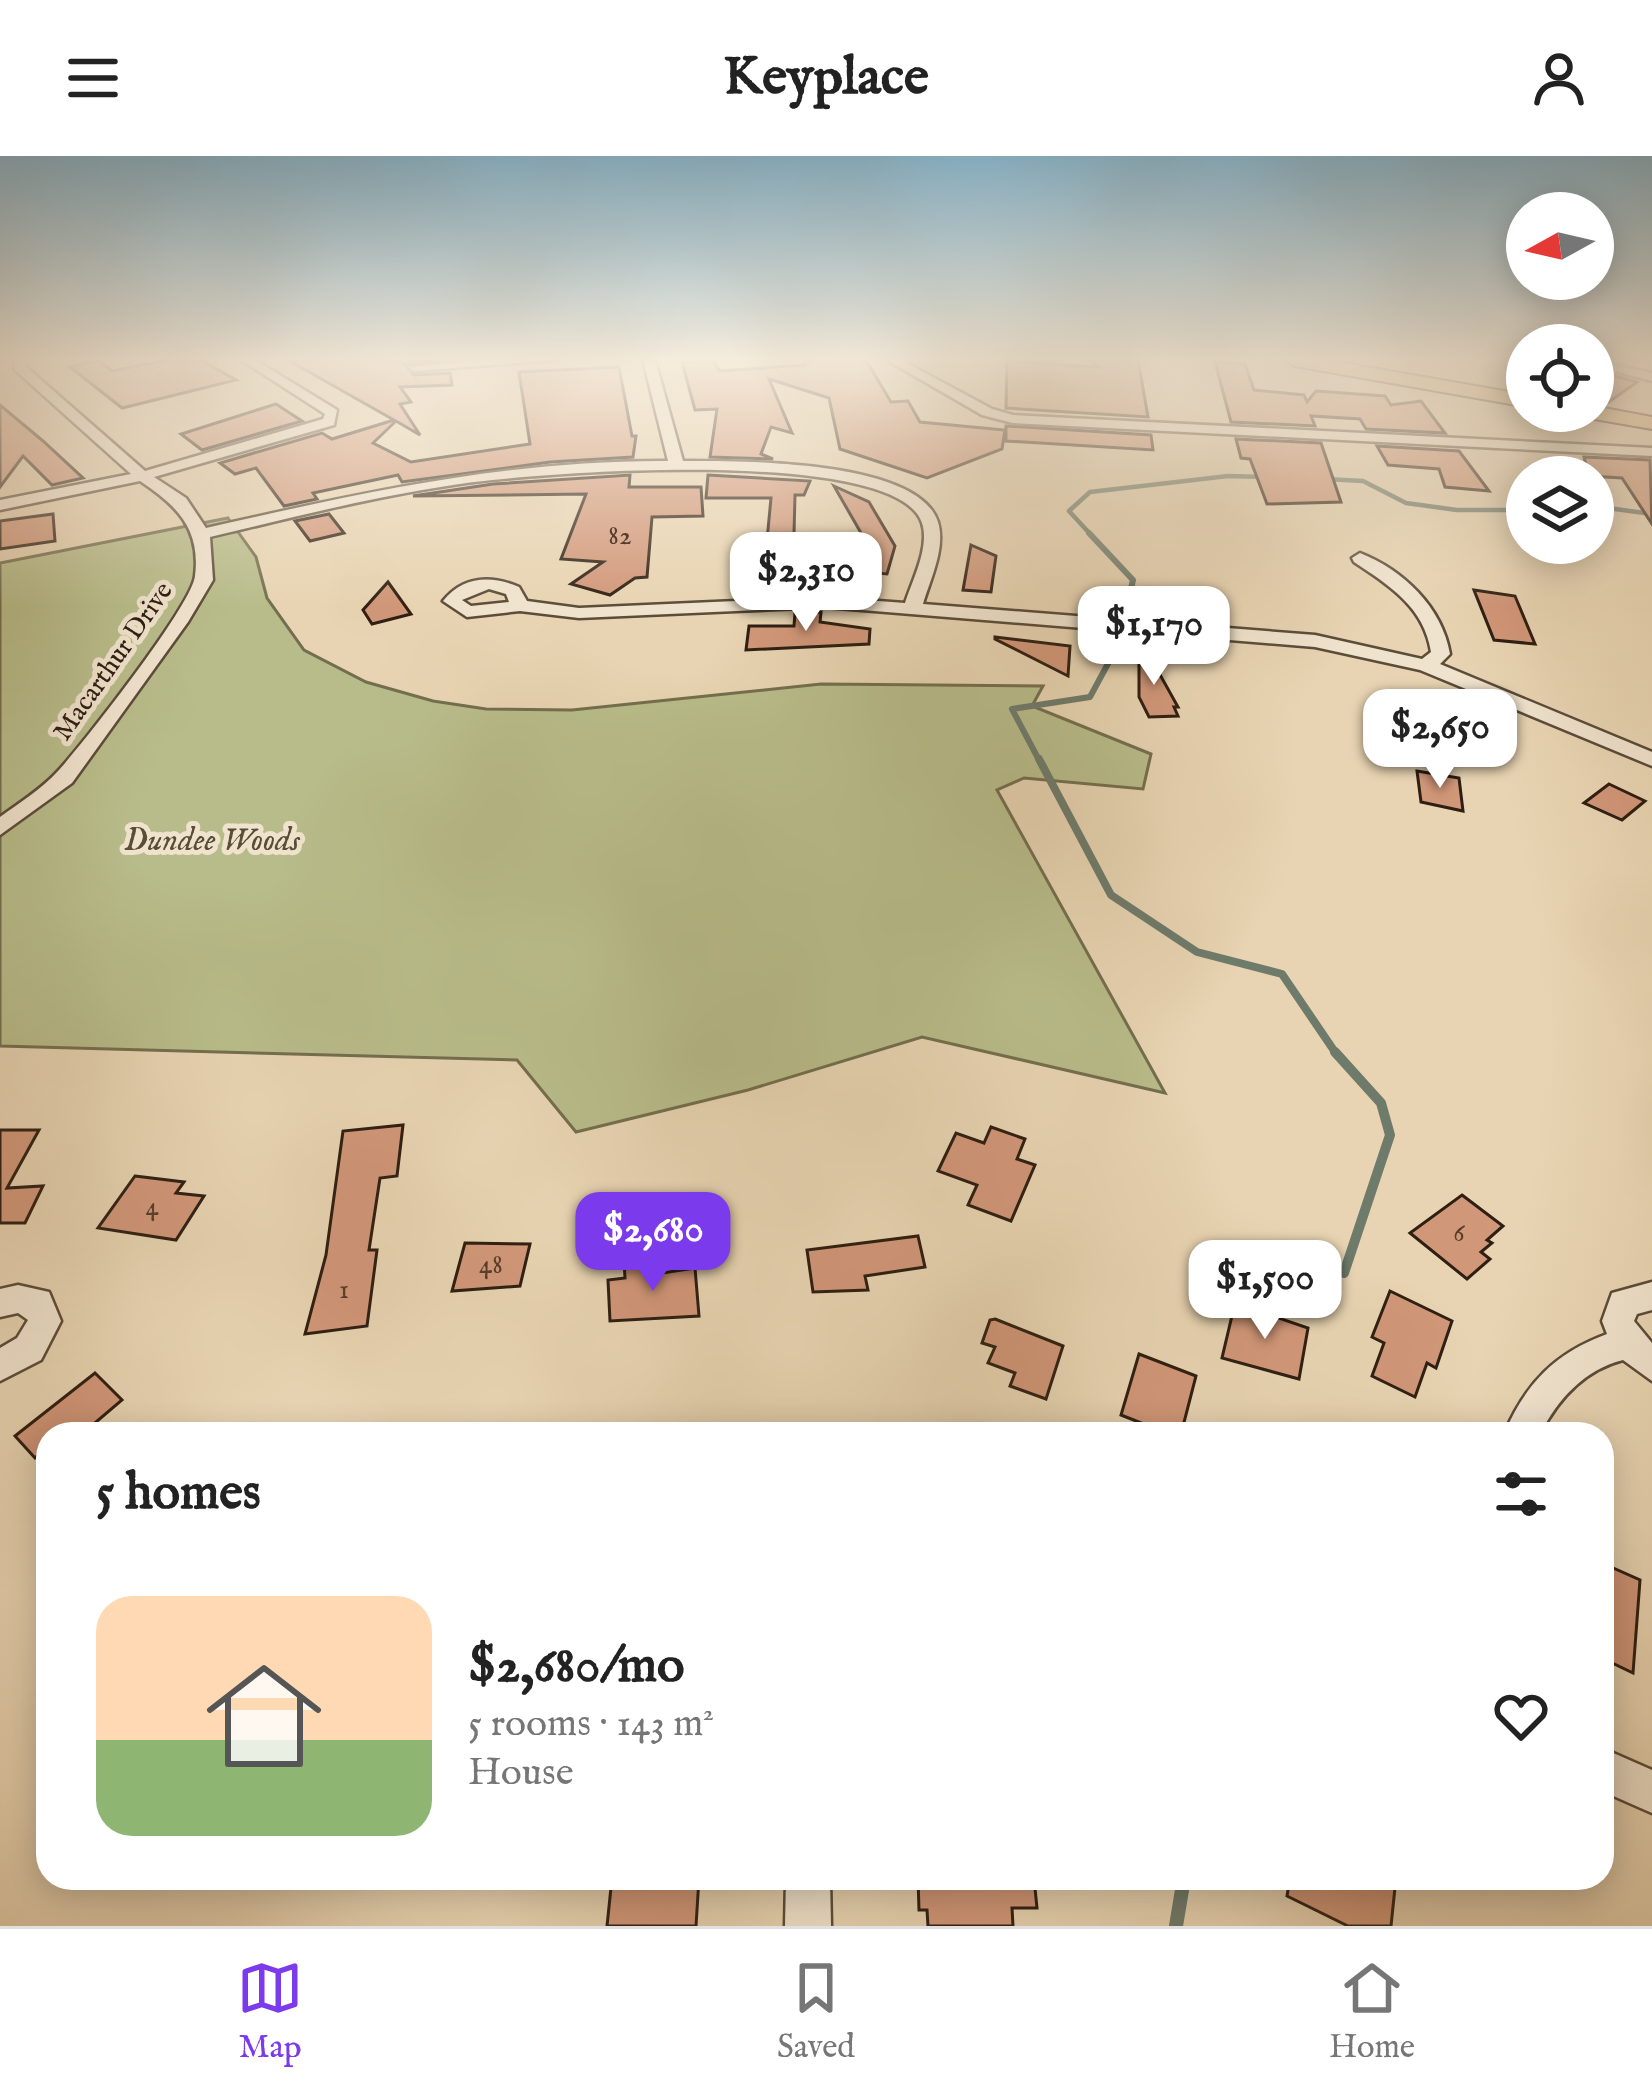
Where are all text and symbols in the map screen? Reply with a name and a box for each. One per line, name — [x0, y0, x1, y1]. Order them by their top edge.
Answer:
text: Keyplace — [723, 44, 929, 113]
icon: menu — [60, 45, 126, 111]
icon: person — [1526, 45, 1592, 111]
north arrow — [1506, 192, 1614, 300]
map controls — [1506, 192, 1614, 564]
button: locate — [1506, 324, 1614, 432]
button: layers — [1506, 456, 1614, 564]
house number: 82 — [608, 520, 632, 554]
pin: $2,310 — [708, 532, 904, 634]
text: $2,310 — [757, 546, 855, 595]
street label: Macarthur Drive — [47, 576, 181, 748]
pin: $1,170 — [1056, 586, 1252, 688]
text: $1,170 — [1105, 600, 1203, 649]
pin: $2,650 — [1342, 689, 1538, 791]
text: $2,650 — [1390, 703, 1490, 752]
park label: Dundee Woods — [124, 820, 300, 862]
house number: 4 — [145, 1191, 159, 1225]
pin: $2,680 — [555, 1192, 751, 1294]
text: $2,680 — [602, 1206, 704, 1255]
house number: 6 — [1453, 1217, 1465, 1251]
pin: $1,500 — [1167, 1240, 1363, 1342]
house number: 48 — [479, 1249, 503, 1283]
text: $1,500 — [1216, 1254, 1314, 1303]
house number: 1 — [339, 1274, 349, 1308]
icon: filters — [1488, 1461, 1554, 1527]
text: 5 homes — [96, 1462, 261, 1527]
text: $2,680/mo — [468, 1635, 684, 1700]
icon: home — [192, 1644, 336, 1788]
icon: heart — [1488, 1683, 1554, 1749]
text: 5 rooms · 143 m² — [468, 1700, 714, 1749]
text: House — [468, 1749, 574, 1798]
tab: Map — [237, 1955, 303, 2069]
tab: Saved — [777, 1955, 855, 2069]
tab: Home — [1329, 1955, 1415, 2069]

